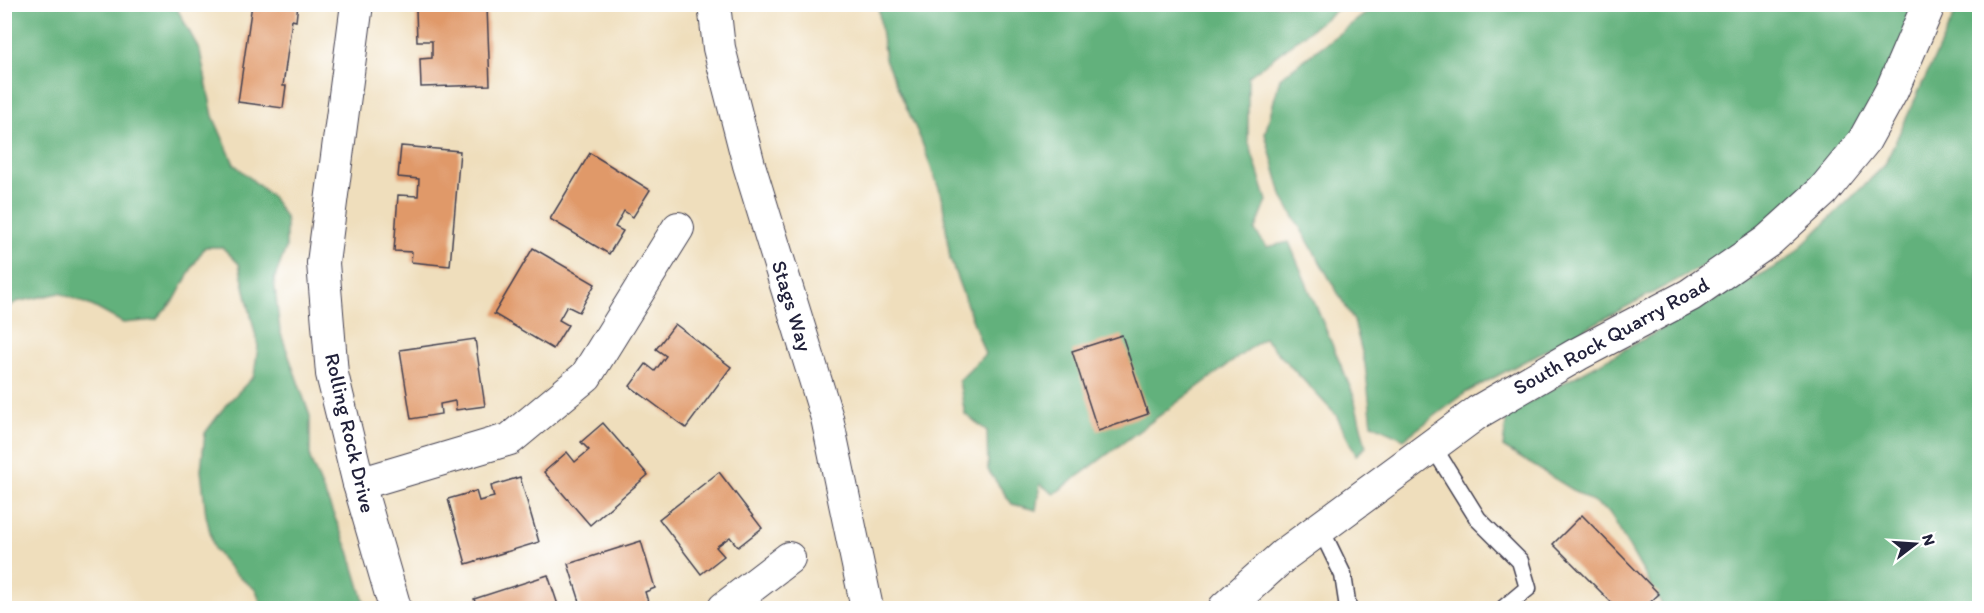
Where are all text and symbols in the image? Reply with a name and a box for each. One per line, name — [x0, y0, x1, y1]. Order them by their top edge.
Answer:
street label: Stags Way — [767, 257, 818, 354]
street label: South Rock Quarry Road — [1508, 271, 1713, 400]
street label: Rolling Rock Drive — [320, 351, 381, 515]
north arrow — [1885, 514, 1945, 574]
text: N — [1918, 532, 1940, 548]

